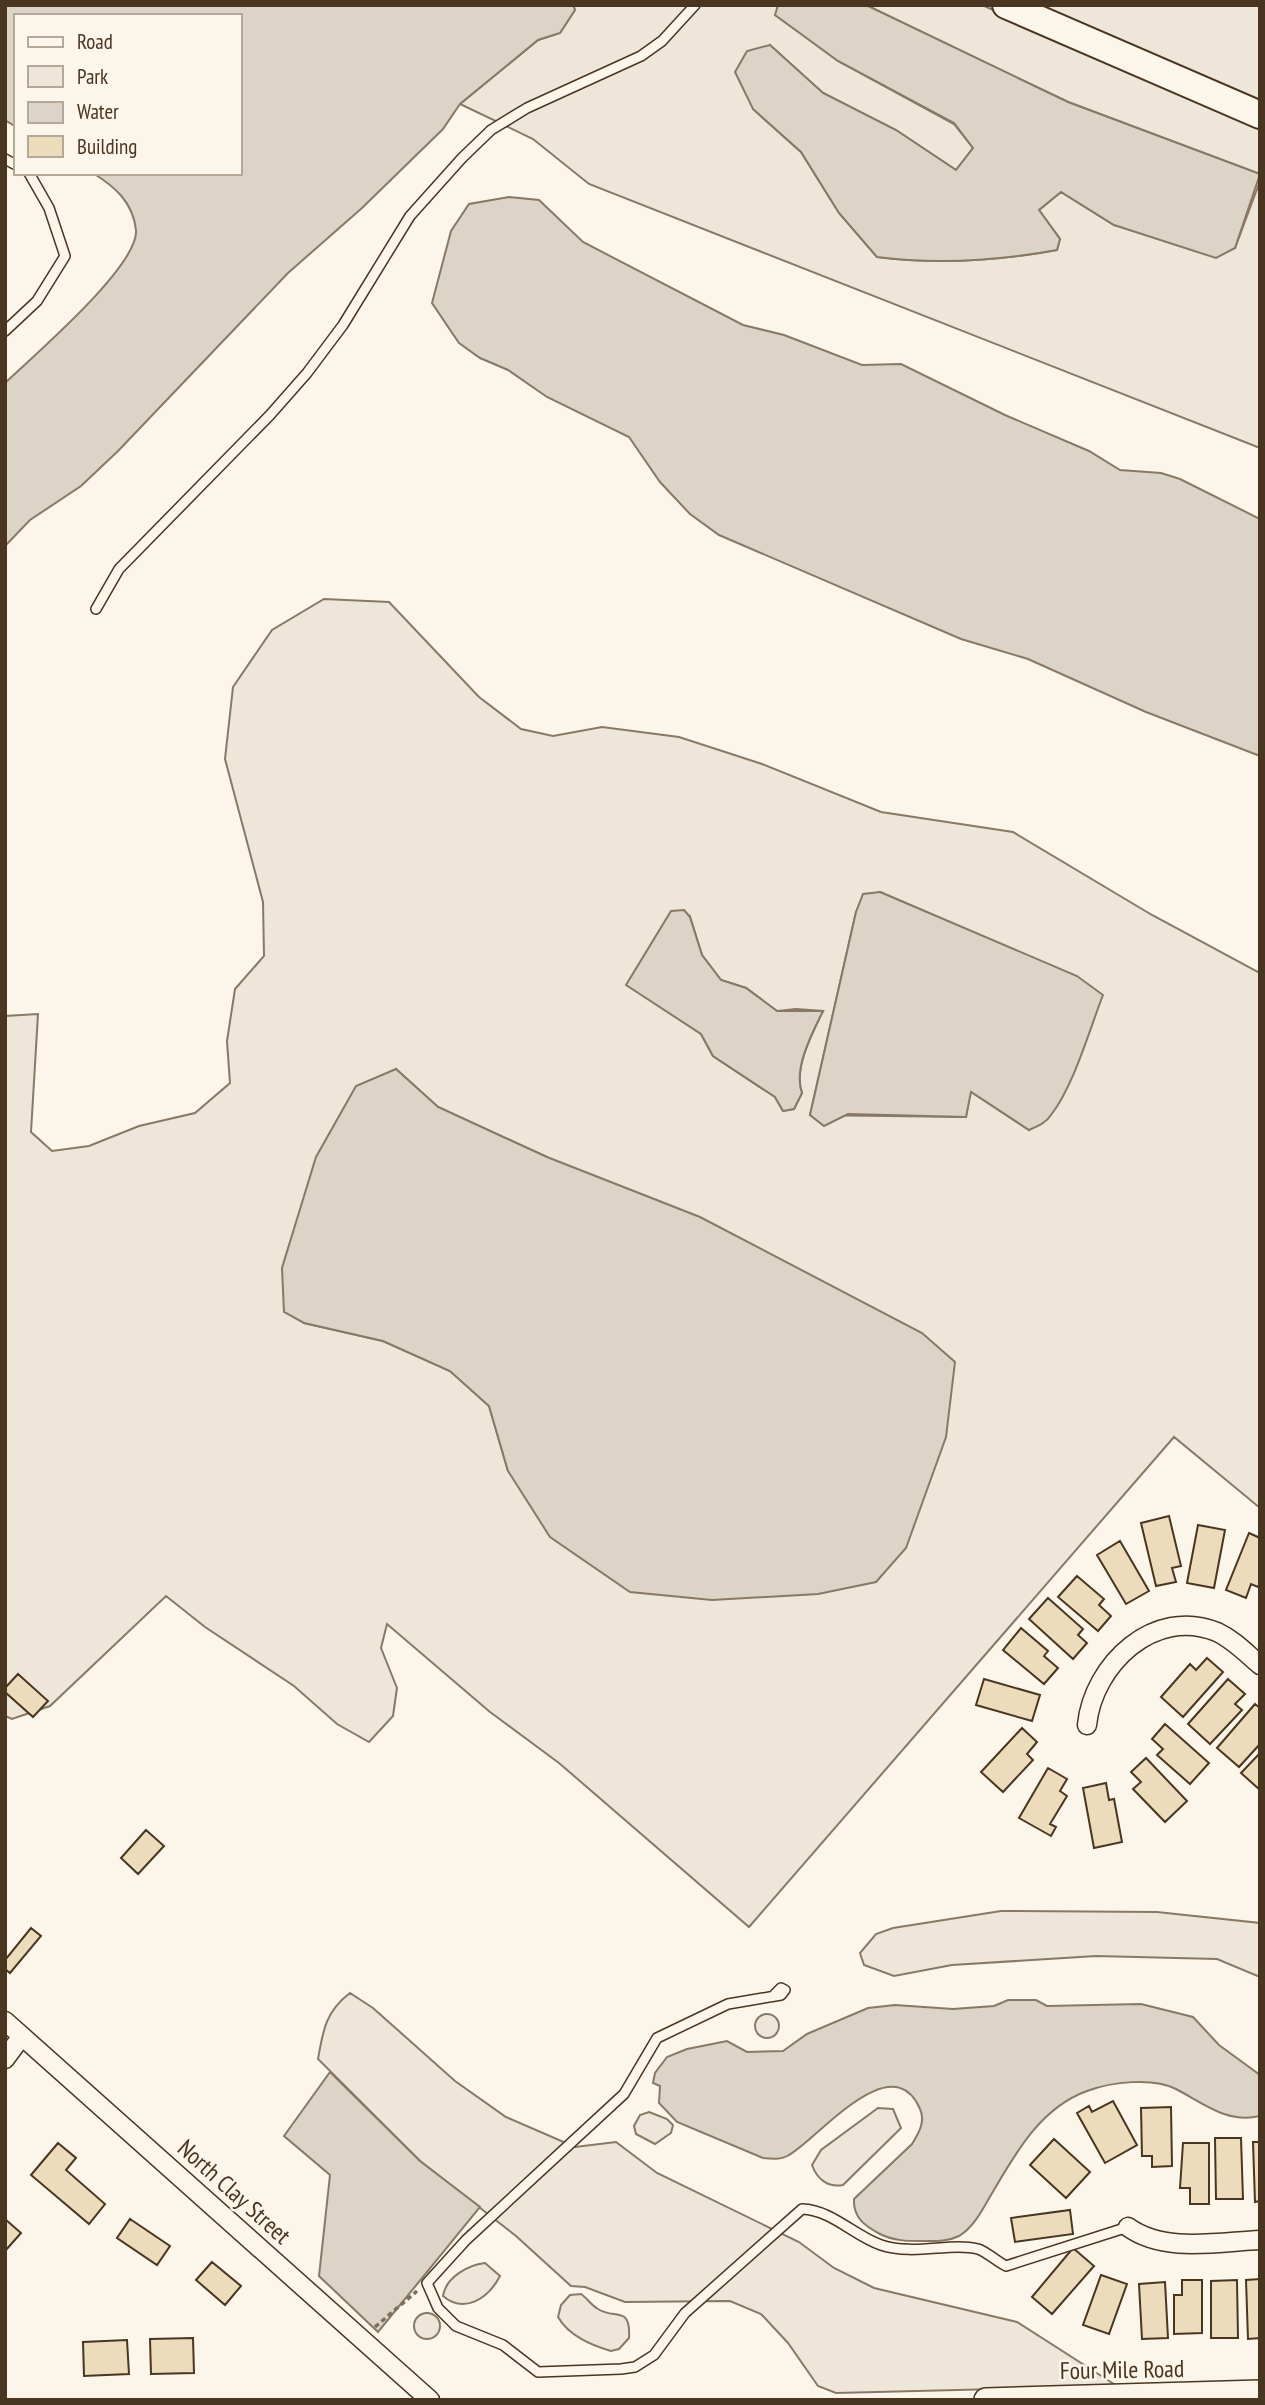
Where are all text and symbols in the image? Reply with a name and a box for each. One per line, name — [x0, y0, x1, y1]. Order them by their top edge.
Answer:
legend — [14, 14, 242, 175]
text: Road — [77, 28, 113, 55]
text: Park — [77, 63, 108, 90]
text: Water — [77, 98, 119, 125]
text: Building — [77, 133, 137, 160]
street label: North Clay Street — [171, 2133, 298, 2251]
street label: Four Mile Road — [1060, 2353, 1184, 2386]

